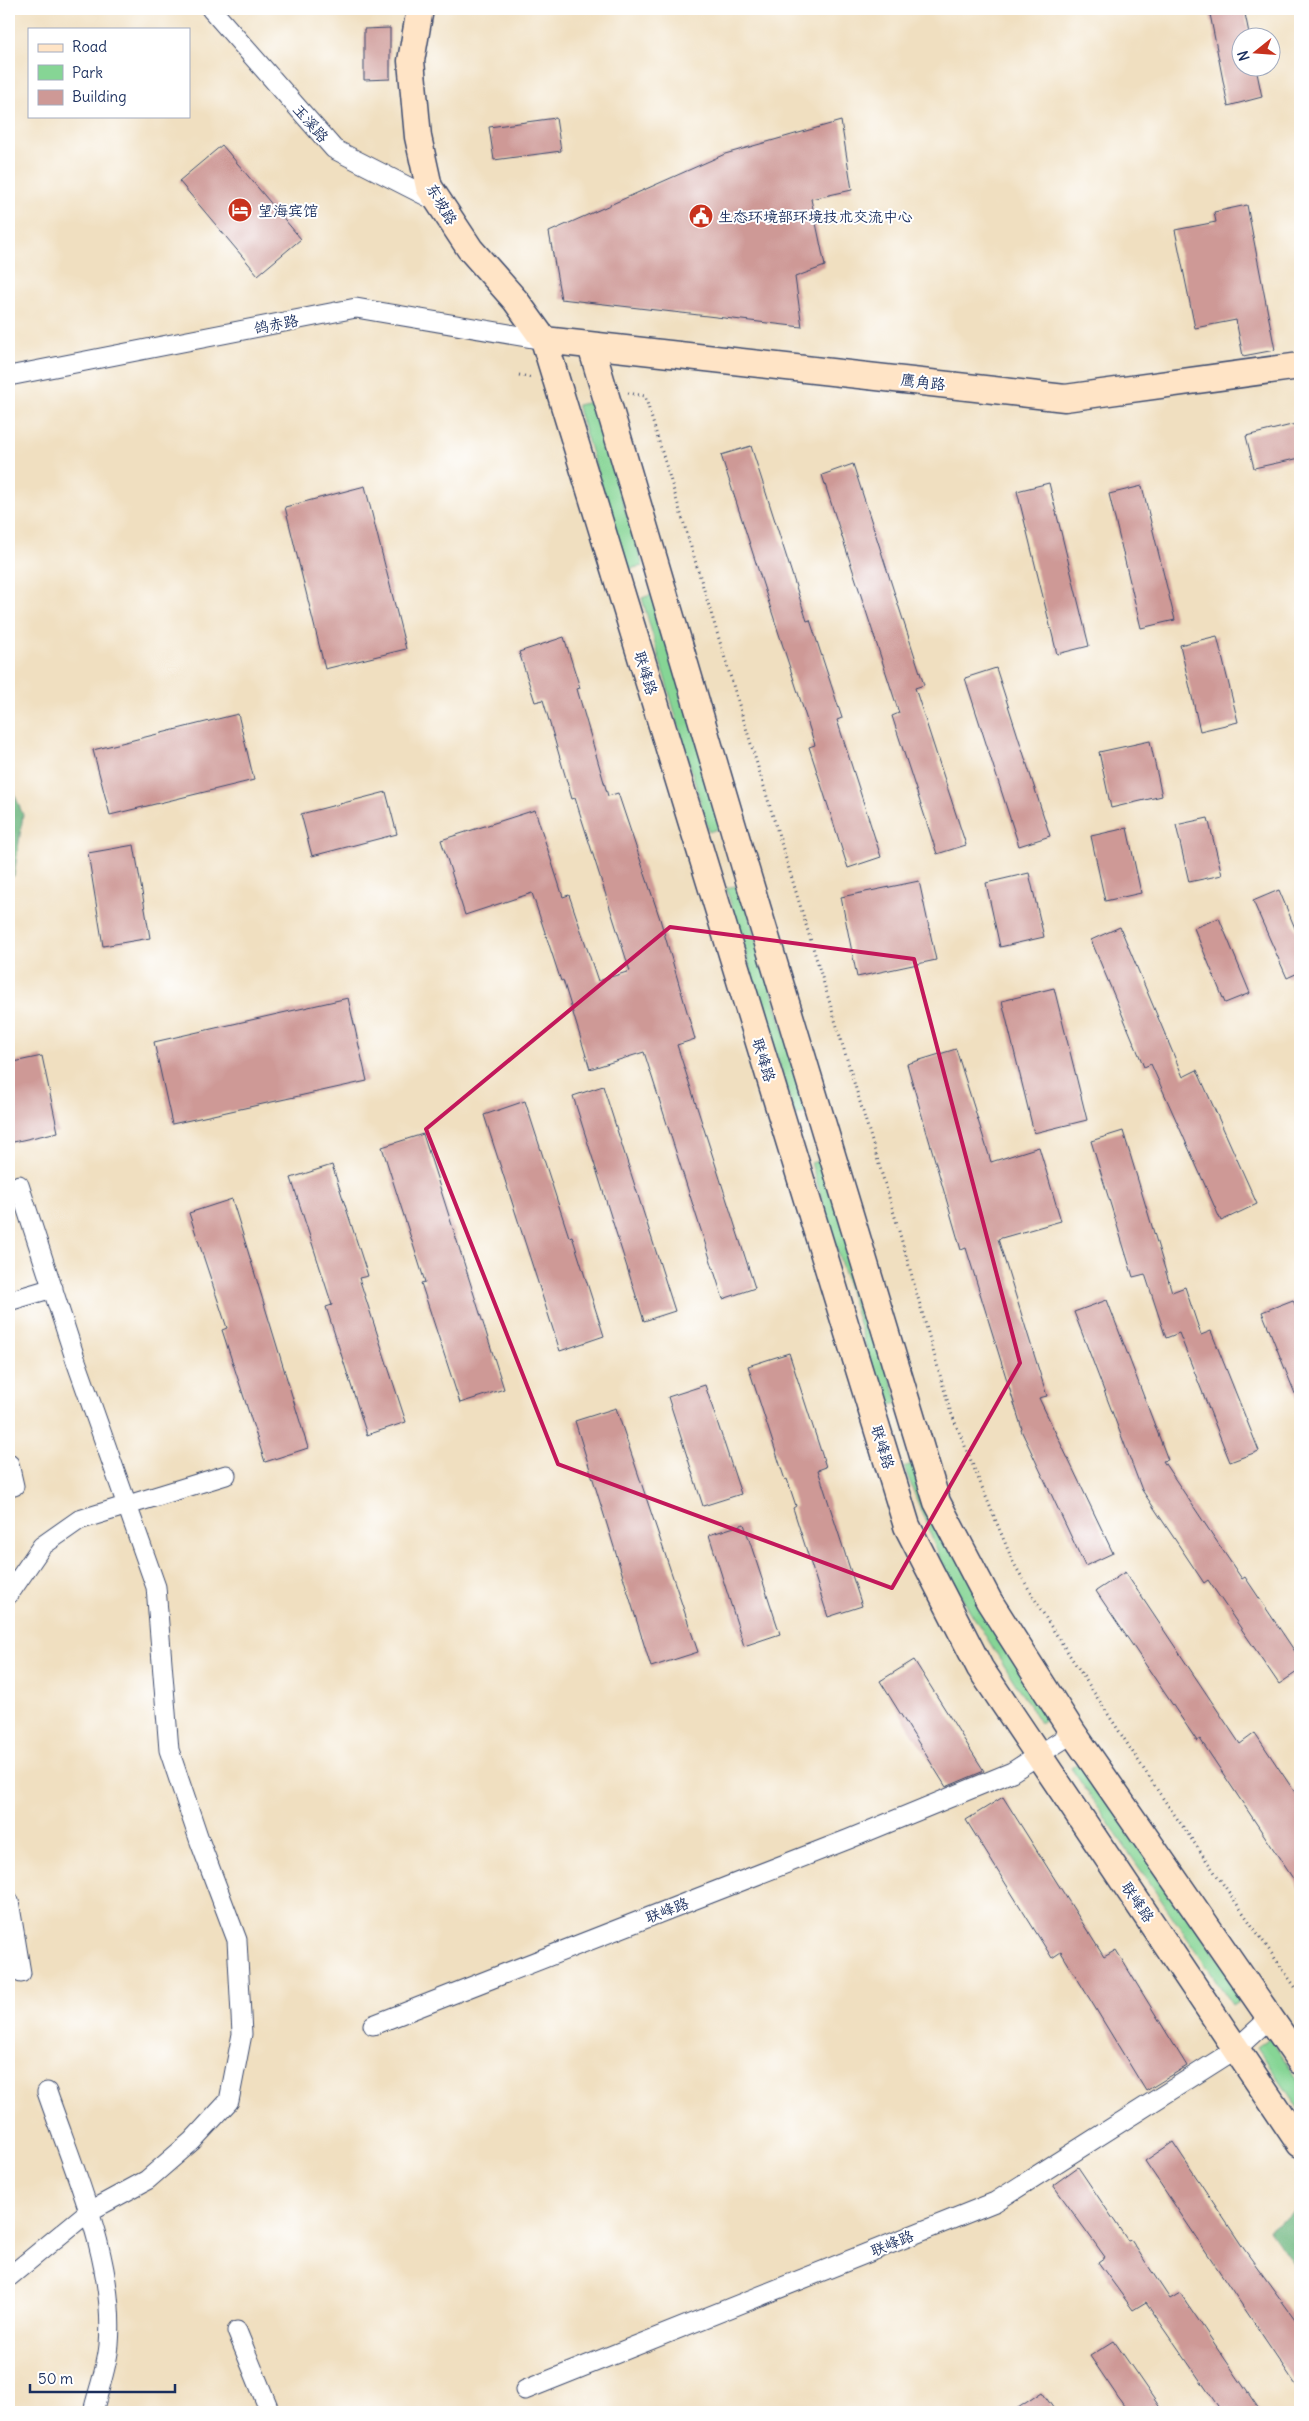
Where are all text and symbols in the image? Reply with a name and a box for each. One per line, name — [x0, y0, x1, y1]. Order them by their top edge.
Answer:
legend — [28, 28, 190, 118]
north arrow — [1232, 28, 1282, 78]
text: Road — [72, 37, 107, 56]
text: N — [1234, 49, 1254, 63]
text: Park — [72, 63, 103, 82]
text: Building — [72, 87, 127, 106]
street label: 玉溪路 — [289, 100, 333, 146]
street label: 东坡路 — [423, 180, 461, 228]
hotel icon: 望海宾馆 — [227, 197, 253, 223]
place label: 望海宾馆 — [258, 201, 318, 220]
public building icon: 生态环境部环境技术交流中心 — [688, 203, 714, 229]
place label: 生态环境部环境技术交流中心 — [718, 207, 913, 226]
street label: 鸽赤路 — [252, 310, 300, 338]
street label: 鹰角路 — [900, 370, 946, 394]
street label: 联峰路 — [630, 649, 662, 697]
street label: 联峰路 — [748, 1036, 780, 1084]
street label: 联峰路 — [867, 1423, 899, 1471]
street label: 联峰路 — [1118, 1878, 1158, 1926]
street label: 联峰路 — [643, 1893, 691, 1927]
street label: 联峰路 — [868, 2226, 916, 2260]
scale bar — [30, 2361, 175, 2393]
text: 50 m — [38, 2369, 73, 2388]

